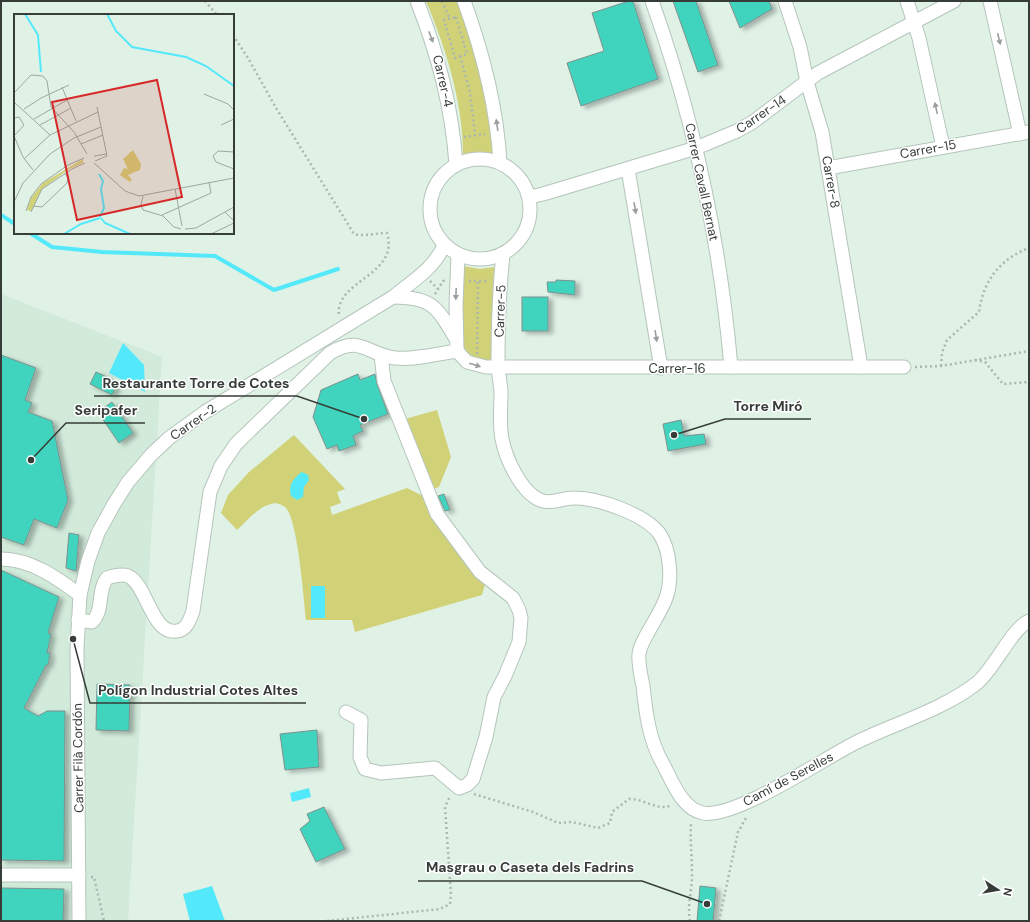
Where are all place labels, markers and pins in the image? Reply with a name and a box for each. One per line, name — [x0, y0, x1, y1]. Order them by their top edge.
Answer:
callout: Restaurante Torre de Cotes — [94, 370, 297, 396]
callout: Torre Miró — [725, 393, 811, 419]
callout: Seripafer — [66, 397, 145, 423]
callout: Polígon Industrial Cotes Altes — [90, 677, 306, 703]
callout: Masgrau o Caseta dels Fadrins — [418, 855, 642, 881]

